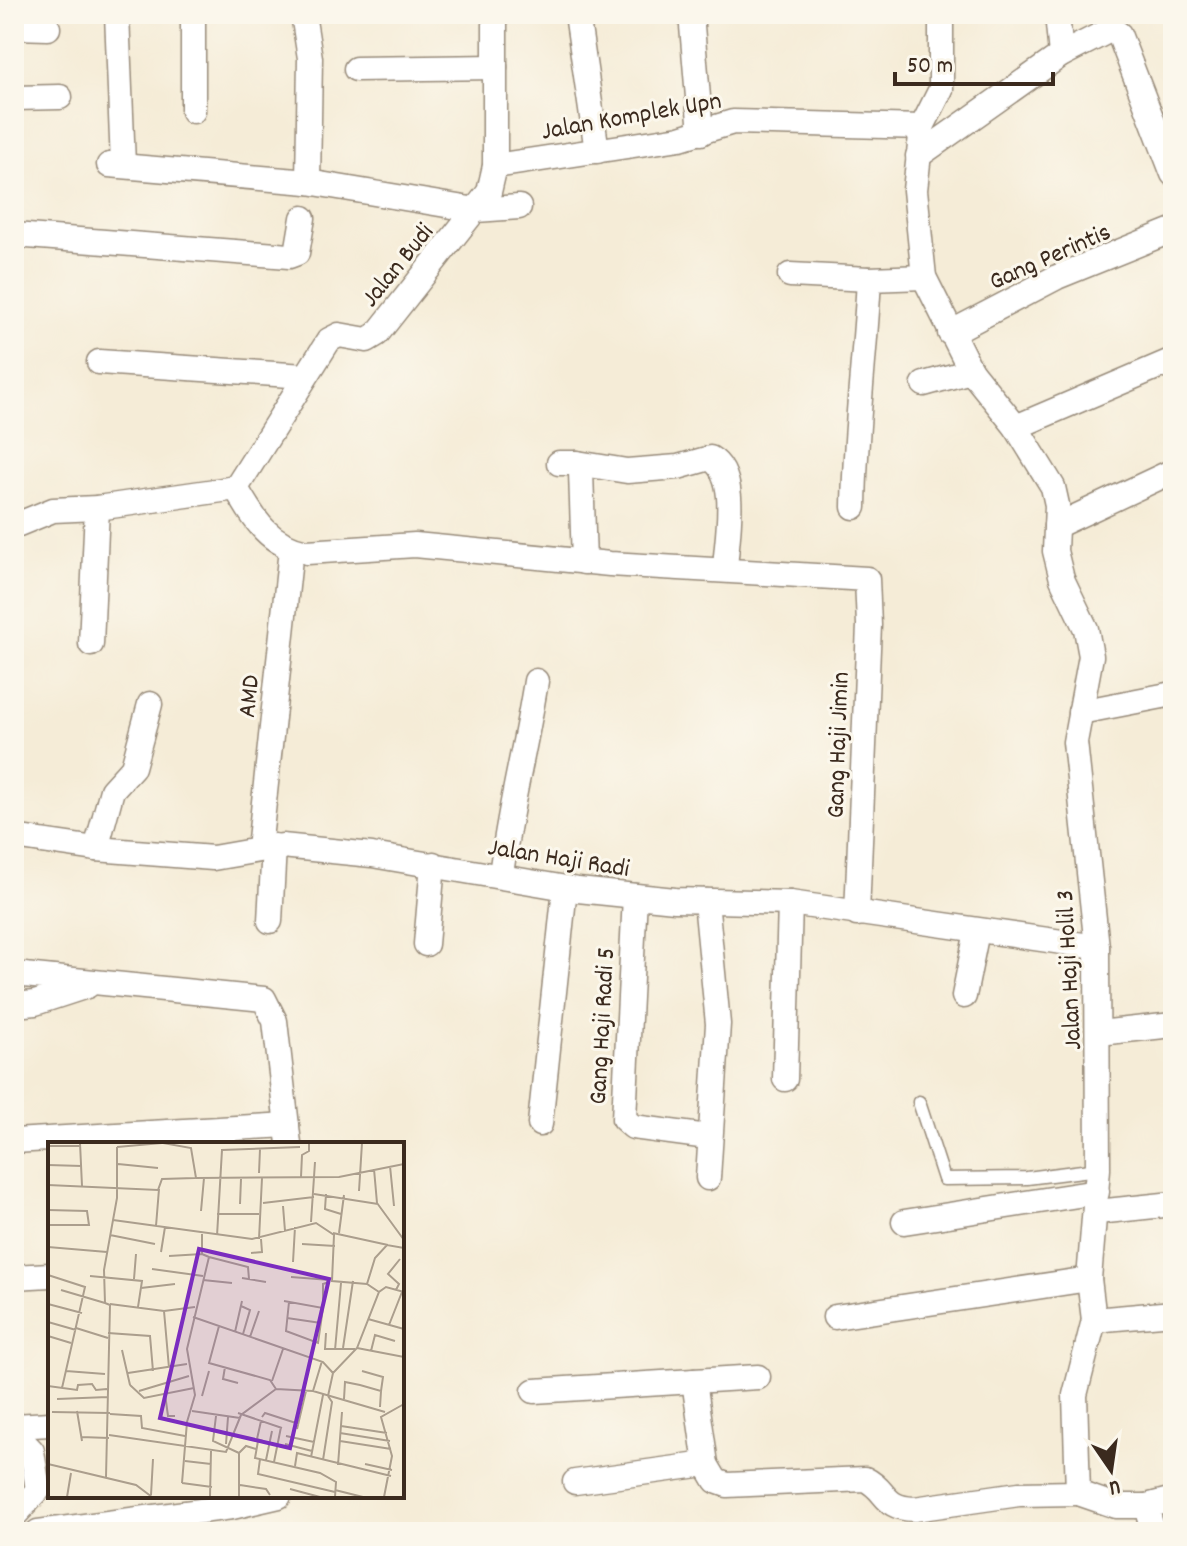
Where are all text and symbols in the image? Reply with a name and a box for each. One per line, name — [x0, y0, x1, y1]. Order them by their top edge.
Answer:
scale bar — [895, 36, 1053, 86]
text: 50 m — [907, 50, 953, 84]
street label: Jalan Komplek Upn — [539, 83, 725, 151]
street label: Gang Perintis — [984, 215, 1117, 301]
street label: Jalan Budi — [353, 216, 444, 316]
street label: Gang Haji Jimin — [818, 671, 861, 819]
street label: AMD — [230, 673, 271, 720]
street label: Jalan Haji Radi — [485, 830, 632, 889]
street label: Jalan Haji Holil 3 — [1048, 889, 1093, 1051]
street label: Gang Haji Radi 5 — [581, 947, 626, 1106]
inset map — [48, 1142, 404, 1498]
north arrow — [1071, 1430, 1151, 1510]
text: U — [1106, 1470, 1123, 1502]

